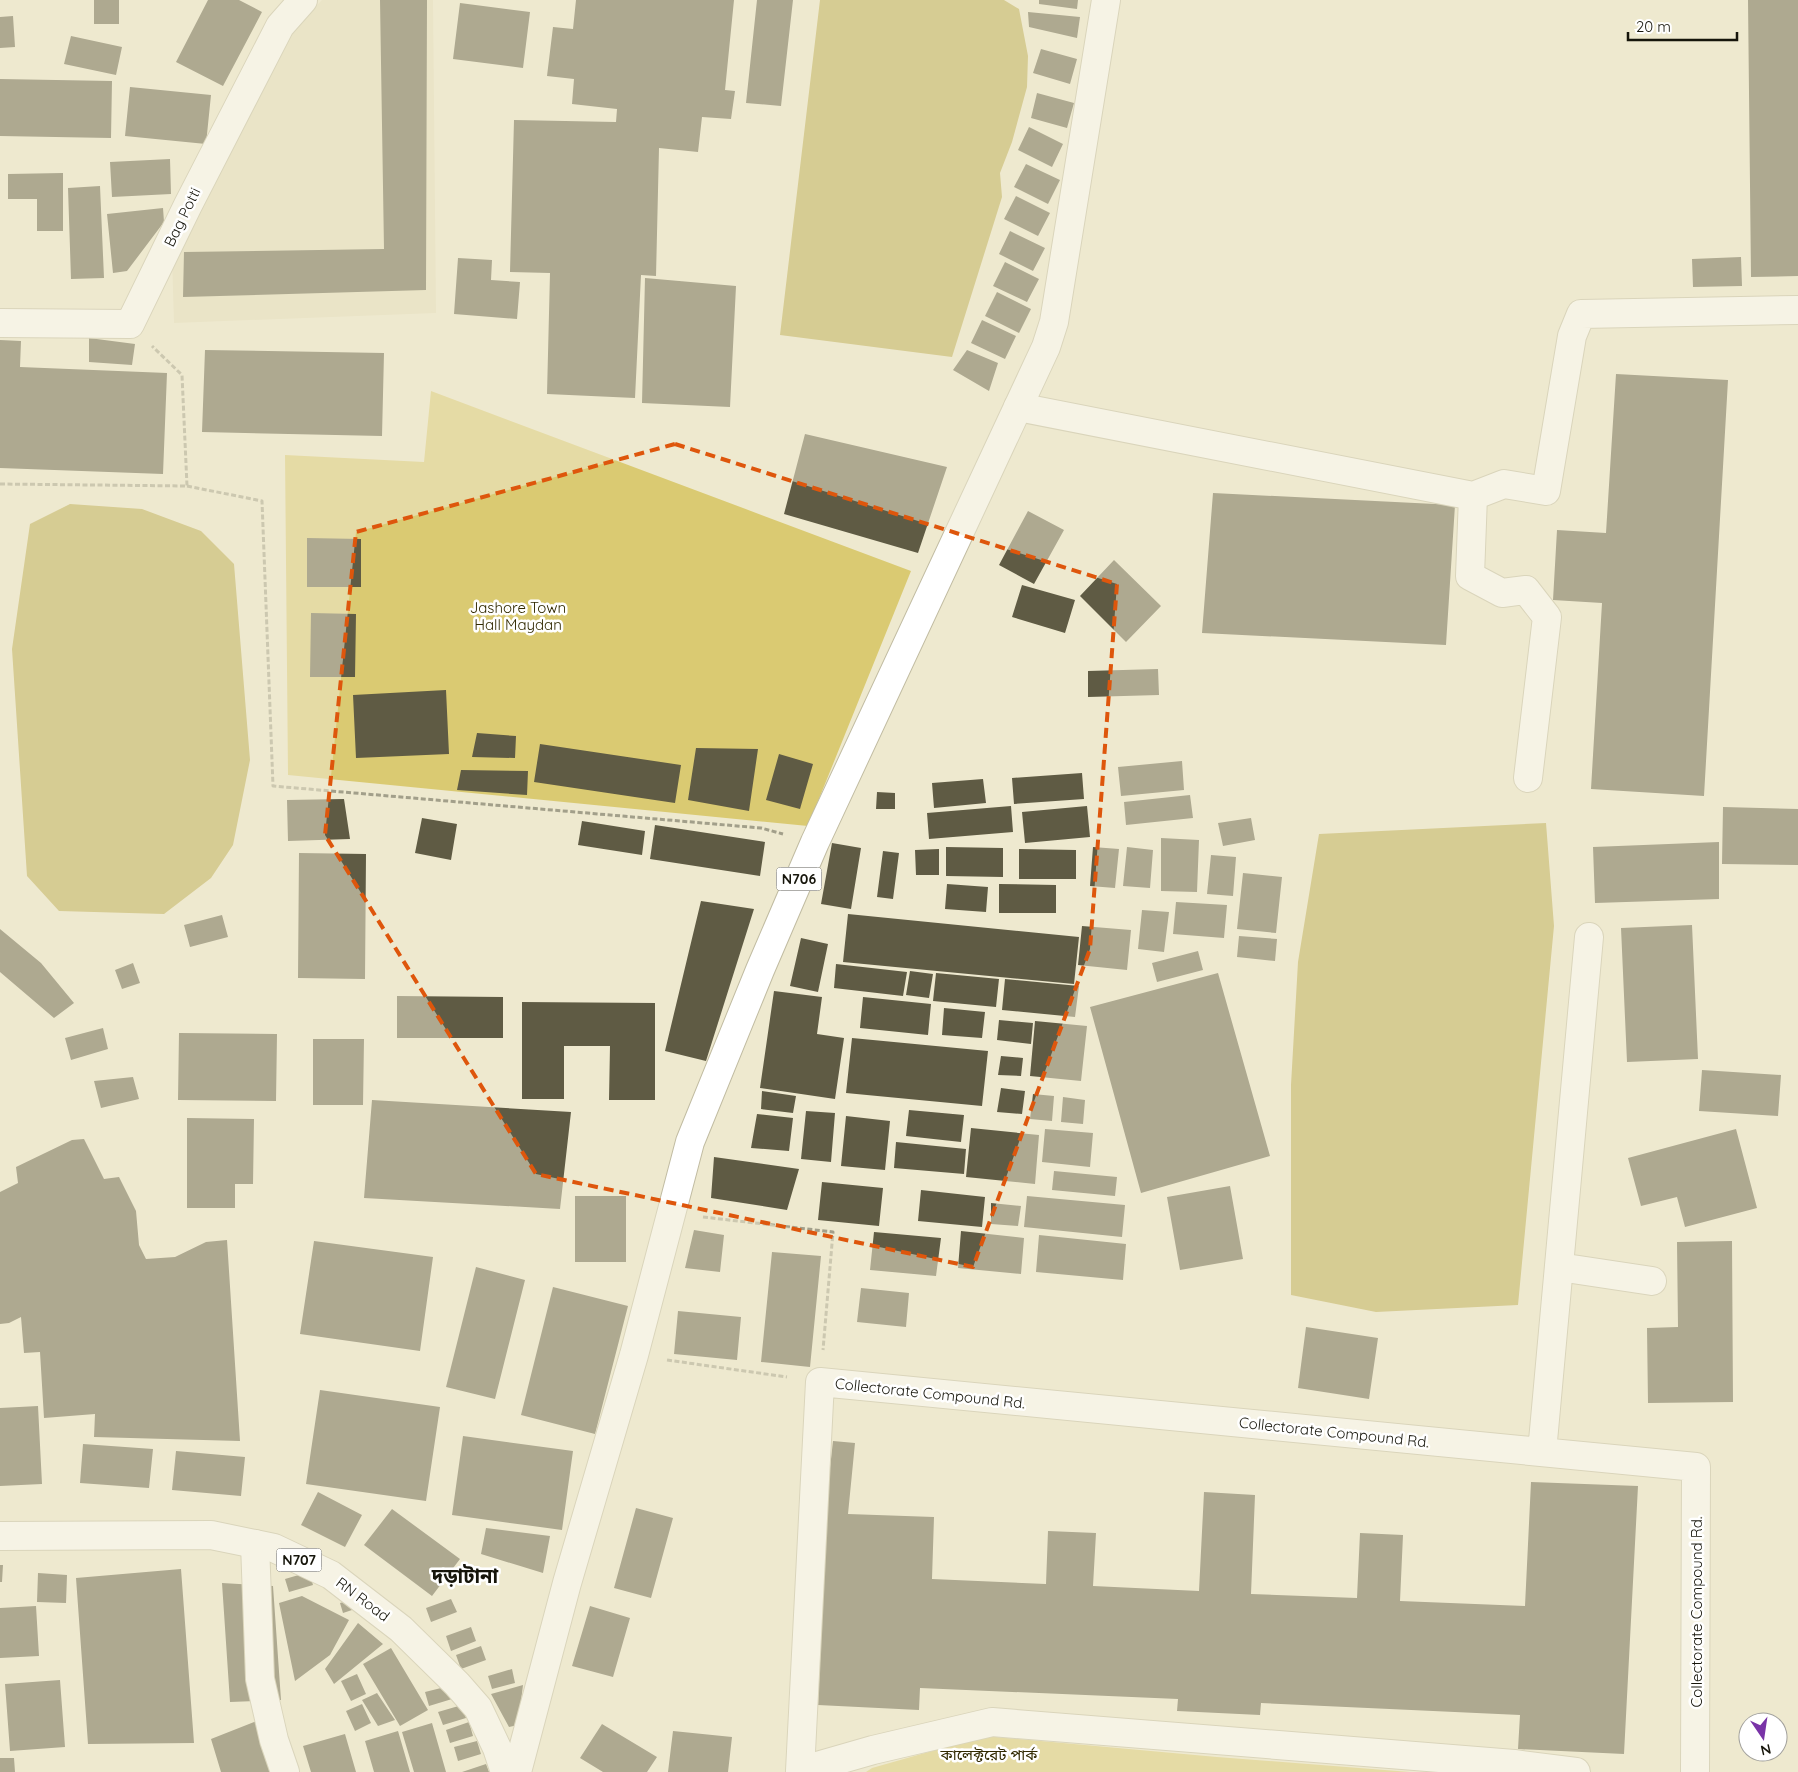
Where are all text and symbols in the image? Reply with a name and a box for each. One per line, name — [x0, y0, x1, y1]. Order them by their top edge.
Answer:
scale bar — [1628, 10, 1737, 42]
text: 20 m — [1636, 17, 1671, 36]
street label: Bag Potti — [160, 184, 204, 250]
park label: Jashore Town Hall Maydan — [470, 598, 566, 634]
road number: N706 — [776, 868, 822, 891]
street label: Collectorate Compound Rd. — [834, 1374, 1026, 1412]
street label: Collectorate Compound Rd. — [1238, 1413, 1430, 1451]
street label: Collectorate Compound Rd. — [1687, 1516, 1706, 1708]
road number: N707 — [276, 1548, 322, 1572]
district label: দড়াটানা — [431, 1563, 499, 1588]
street label: RN Road — [332, 1573, 394, 1625]
north arrow — [1738, 1712, 1788, 1762]
text: N — [1759, 1740, 1773, 1760]
park label: কালেক্টরেট পার্ক — [940, 1745, 1038, 1764]

